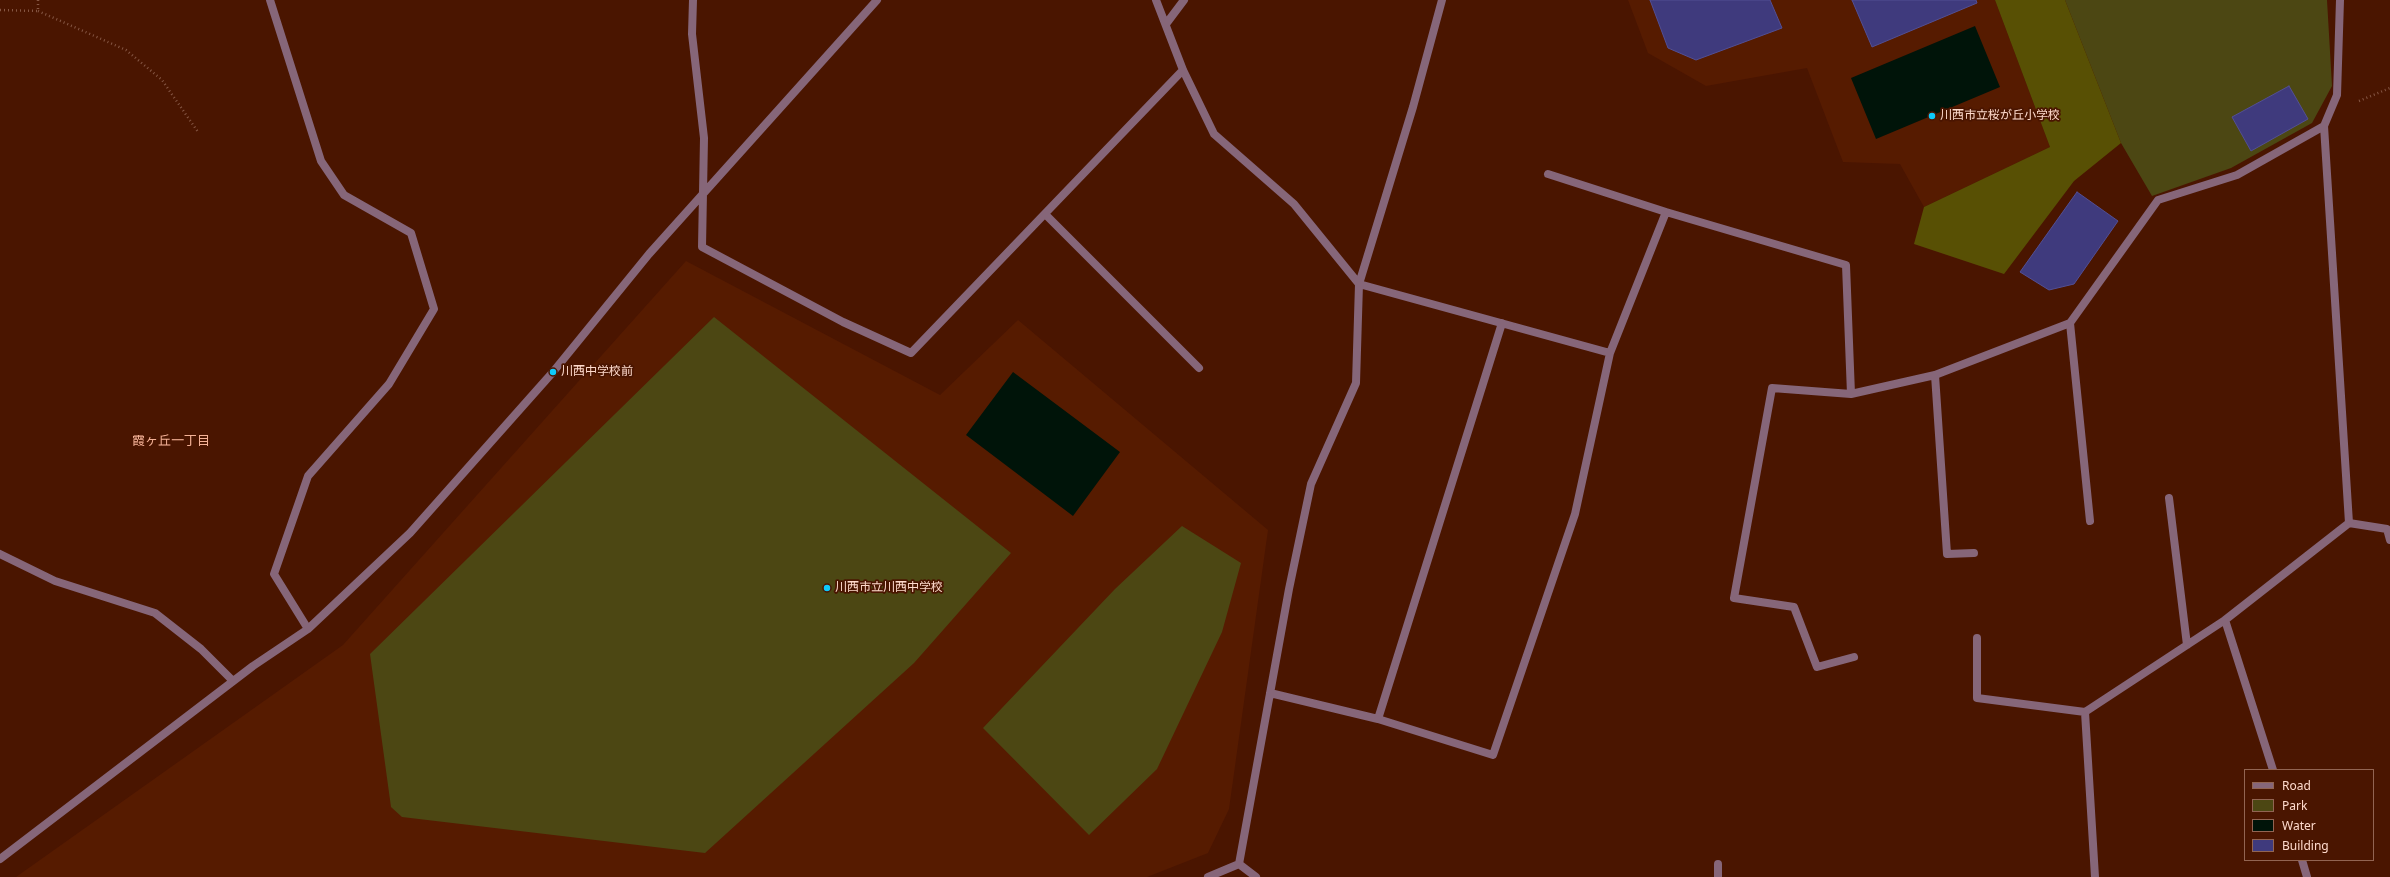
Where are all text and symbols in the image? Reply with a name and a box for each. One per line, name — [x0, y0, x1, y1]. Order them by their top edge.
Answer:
place label: 川西市立桜が丘小学校 — [1940, 109, 2060, 123]
marker: 川西市立桜が丘小学校 — [1927, 111, 1937, 121]
place label: 川西中学校前 — [561, 365, 633, 379]
marker: 川西中学校前 — [548, 367, 558, 377]
district label: 霞ヶ丘一丁目 — [132, 433, 210, 449]
place label: 川西市立川西中学校 — [835, 581, 943, 595]
marker: 川西市立川西中学校 — [822, 583, 832, 593]
legend — [2244, 769, 2374, 861]
text: Road — [2282, 777, 2311, 794]
text: Park — [2282, 797, 2307, 814]
text: Water — [2282, 817, 2316, 834]
text: Building — [2282, 837, 2329, 854]

